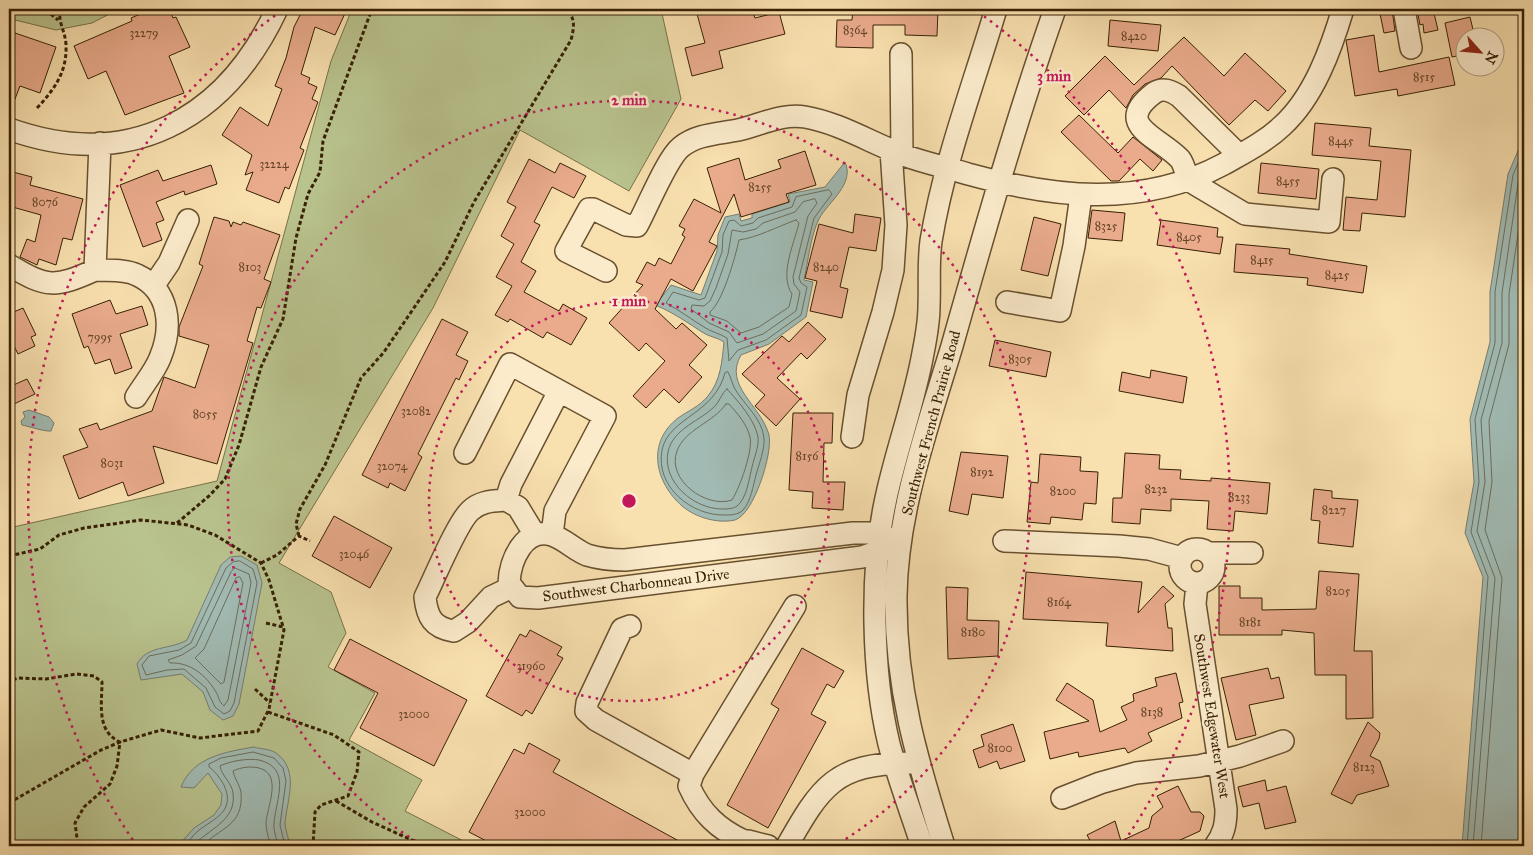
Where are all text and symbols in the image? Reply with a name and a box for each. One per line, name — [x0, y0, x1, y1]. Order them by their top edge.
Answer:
house number: 8364 — [843, 23, 867, 37]
house number: 32279 — [129, 26, 159, 40]
north arrow — [1456, 28, 1506, 78]
house number: 8420 — [1121, 29, 1147, 43]
text: N — [1481, 49, 1501, 67]
text: 3 min — [1037, 67, 1072, 86]
house number: 8515 — [1413, 70, 1436, 84]
text: 2 min — [611, 91, 648, 109]
house number: 8445 — [1328, 134, 1354, 148]
house number: 32224 — [259, 157, 289, 171]
house number: 8455 — [1276, 174, 1301, 188]
house number: 8255 — [748, 180, 772, 194]
house number: 8076 — [32, 195, 59, 209]
house number: 8325 — [1095, 219, 1118, 233]
house number: 8405 — [1176, 230, 1202, 244]
house number: 8415 — [1250, 253, 1274, 267]
house number: 8103 — [239, 260, 262, 274]
house number: 8240 — [813, 260, 839, 274]
house number: 8425 — [1325, 268, 1350, 282]
text: 1 min — [612, 292, 647, 310]
street label: Southwest French Prairie Road — [898, 328, 964, 517]
house number: 7995 — [88, 330, 113, 344]
house number: 8305 — [1008, 352, 1032, 366]
house number: 32082 — [401, 404, 431, 418]
house number: 8055 — [193, 407, 218, 421]
house number: 8156 — [796, 449, 819, 463]
house number: 8031 — [101, 456, 124, 470]
house number: 32074 — [377, 459, 408, 473]
house number: 8192 — [970, 465, 994, 479]
house number: 8232 — [1144, 482, 1168, 496]
house number: 8200 — [1050, 484, 1076, 498]
house number: 8233 — [1228, 490, 1250, 504]
centre of rings — [620, 492, 638, 510]
house number: 8227 — [1322, 503, 1346, 517]
house number: 32046 — [339, 547, 370, 561]
street label: Southwest Charbonneau Drive — [542, 565, 730, 605]
house number: 8205 — [1326, 584, 1351, 598]
house number: 8164 — [1047, 595, 1071, 609]
house number: 8181 — [1239, 615, 1261, 629]
house number: 8180 — [961, 625, 985, 639]
street label: Southwest Edgewater West — [1190, 632, 1234, 800]
house number: 31960 — [516, 659, 546, 673]
house number: 8138 — [1141, 705, 1163, 719]
house number: 32000 — [398, 707, 430, 721]
house number: 8100 — [987, 741, 1013, 755]
house number: 8123 — [1353, 760, 1375, 774]
house number: 32000 — [514, 805, 546, 819]

